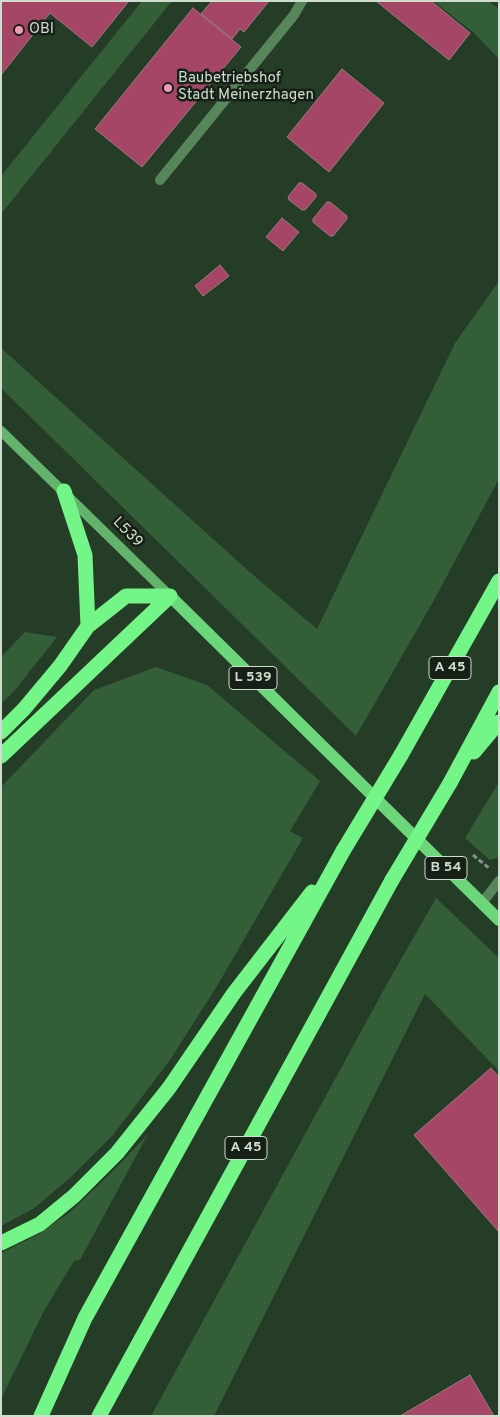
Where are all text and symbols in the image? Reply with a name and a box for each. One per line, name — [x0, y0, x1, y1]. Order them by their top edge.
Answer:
place label: OBI — [29, 21, 54, 39]
marker: OBI — [13, 24, 25, 36]
place label: Baubetriebshof Stadt Meinerzhagen — [178, 70, 314, 105]
marker: Baubetriebshof Stadt Meinerzhagen — [162, 82, 174, 94]
street label: L539 — [108, 514, 146, 552]
road number: A 45 — [429, 656, 471, 680]
road number: L 539 — [229, 666, 277, 690]
road number: B 54 — [425, 856, 467, 880]
road number: A 45 — [225, 1136, 267, 1160]

